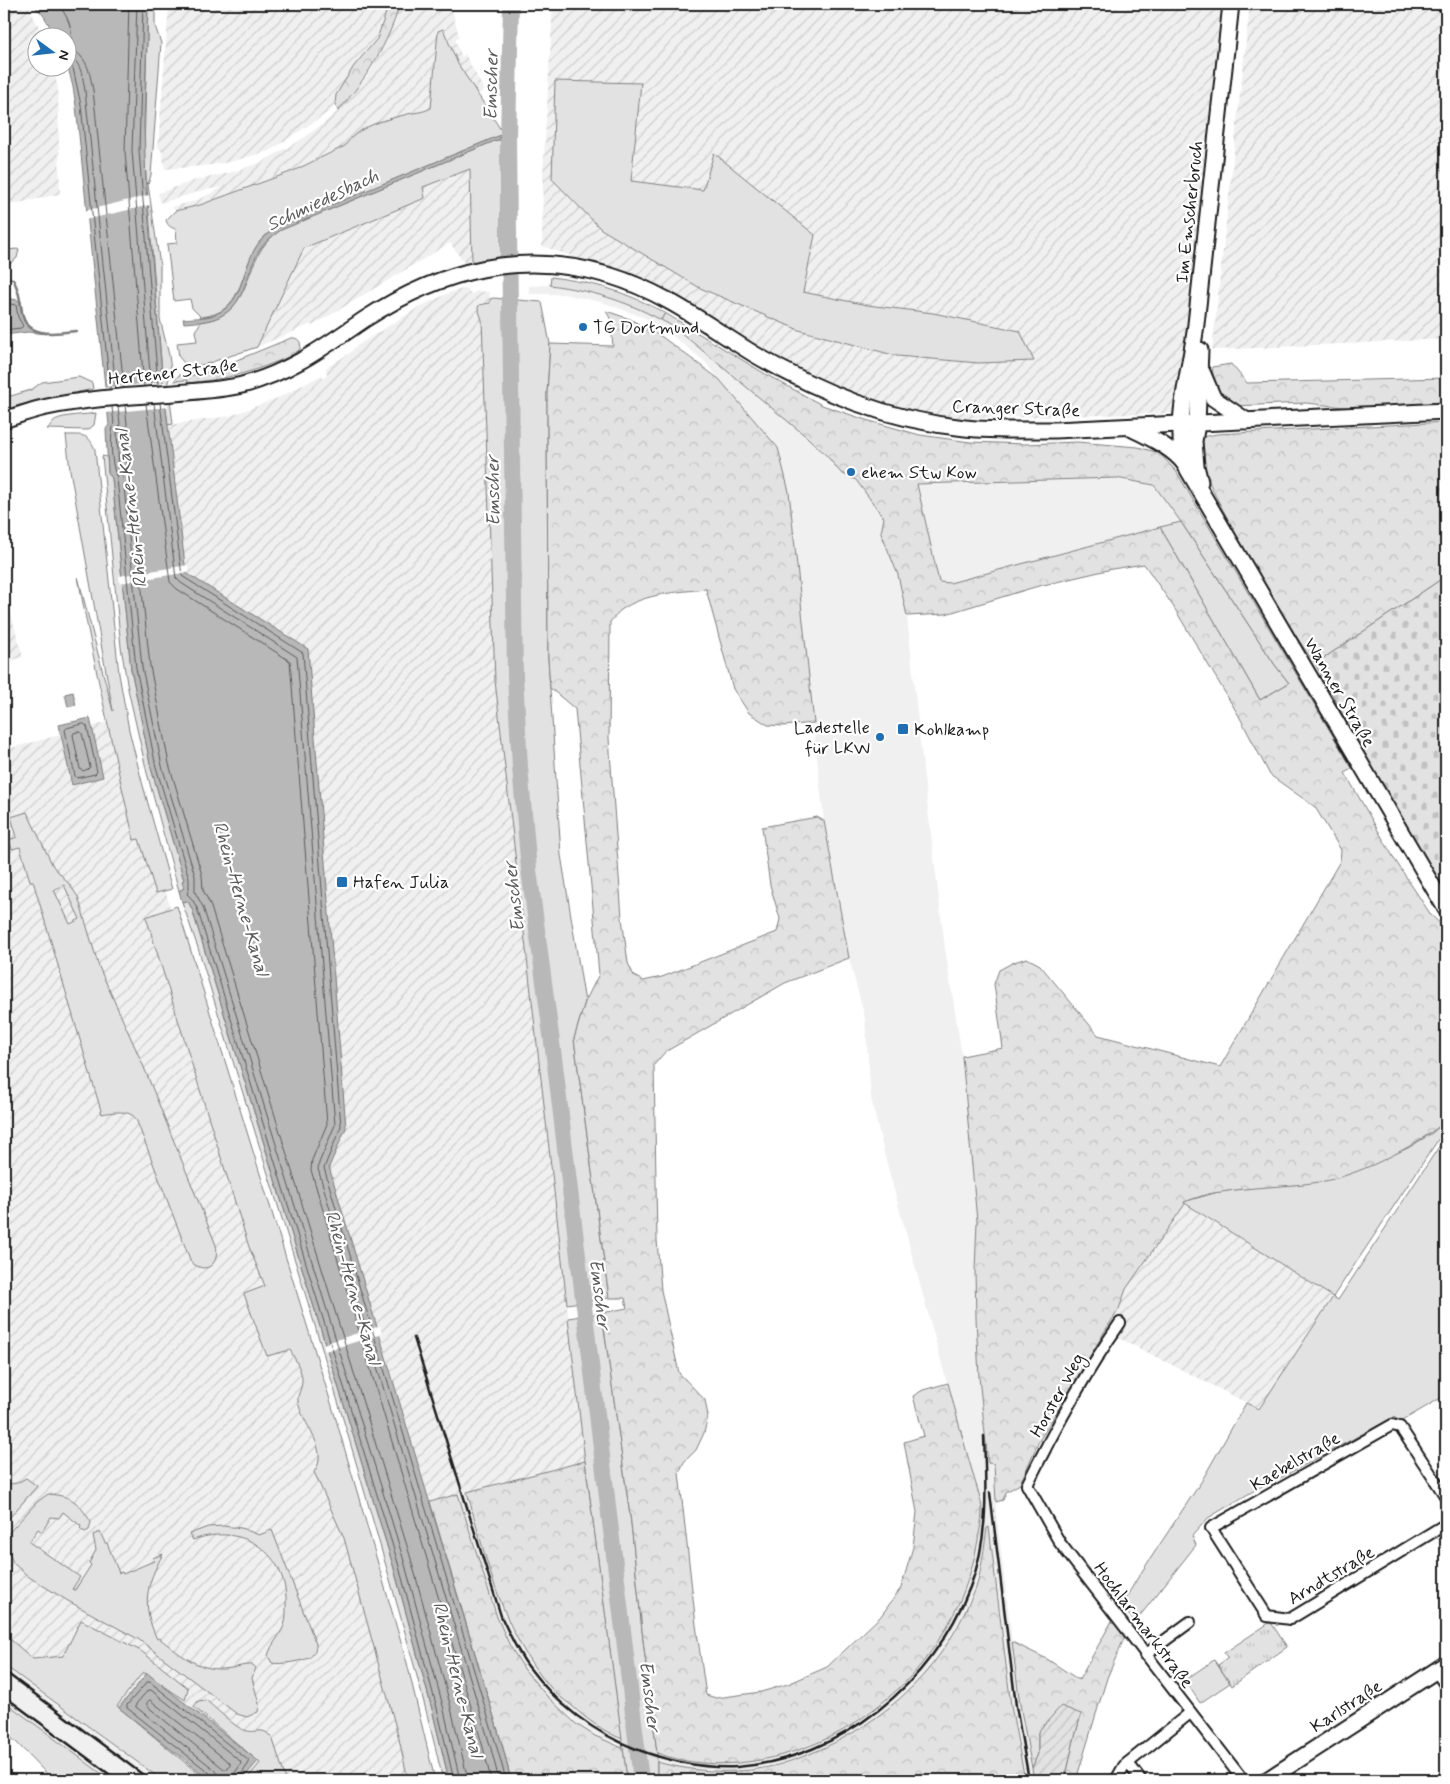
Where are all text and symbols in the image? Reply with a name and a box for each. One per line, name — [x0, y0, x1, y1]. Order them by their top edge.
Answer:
north arrow — [28, 28, 78, 78]
water label: Emscher — [478, 47, 505, 121]
text: N — [54, 48, 73, 62]
street label: Im Emscherbruch — [1171, 140, 1209, 285]
water label: Schmiedesbach — [263, 163, 383, 237]
place label: TG Dortmund — [593, 316, 699, 340]
marker: TG Dortmund — [577, 321, 589, 333]
street label: Hertener Straße — [107, 354, 239, 392]
street label: Cranger Straße — [952, 395, 1080, 423]
water label: Rhein-Herne-Kanal — [109, 425, 154, 589]
water label: Emscher — [480, 453, 507, 527]
place label: ehem Stw Kow — [861, 461, 977, 485]
marker: ehem Stw Kow — [845, 466, 857, 478]
street label: Wanner Straße — [1298, 633, 1380, 752]
place label: Ladestelle für LKW — [794, 716, 870, 761]
place label: Kohlkamp — [914, 718, 989, 742]
marker: Kohlkamp — [896, 722, 910, 736]
marker: Ladestelle für LKW — [874, 731, 886, 743]
water label: Rhein-Herne-Kanal — [207, 818, 275, 981]
water label: Emscher — [498, 858, 531, 933]
place label: Hafen Julia — [353, 871, 449, 895]
marker: Hafen Julia — [335, 875, 349, 889]
water label: Rhein-Herne-Kanal — [319, 1207, 387, 1370]
water label: Emscher — [583, 1258, 616, 1333]
street label: Horster Weg — [1025, 1349, 1092, 1442]
street label: Kaebelstraße — [1246, 1426, 1345, 1497]
street label: Arndtstraße — [1284, 1541, 1379, 1611]
street label: Hochlarmarkstraße — [1088, 1558, 1199, 1694]
water label: Rhein-Herne-Kanal — [426, 1599, 490, 1763]
water label: Emscher — [633, 1660, 666, 1735]
street label: Karlstraße — [1306, 1675, 1387, 1739]

